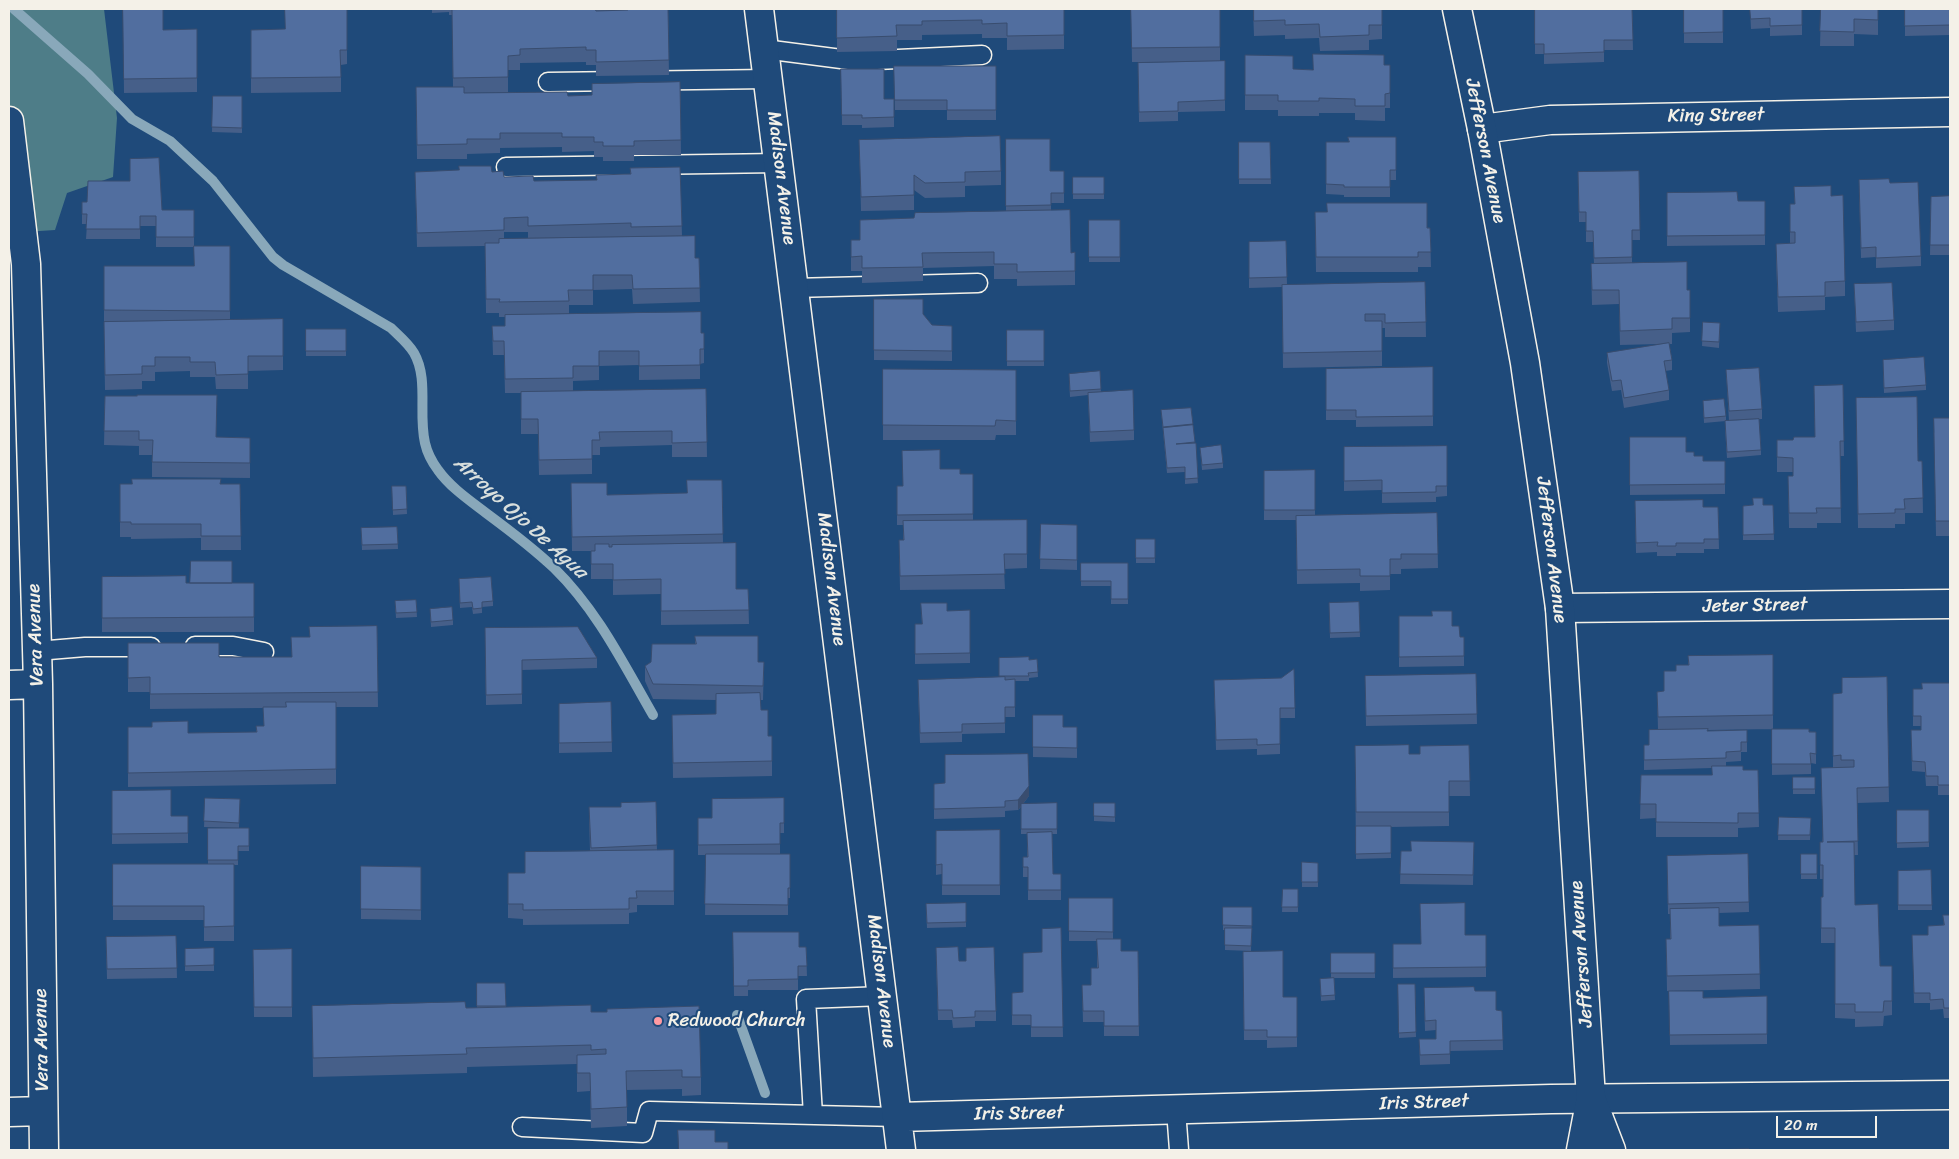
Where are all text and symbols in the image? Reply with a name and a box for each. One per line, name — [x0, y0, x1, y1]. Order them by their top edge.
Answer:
street label: Jefferson Avenue — [1460, 77, 1510, 225]
street label: King Street — [1667, 104, 1765, 128]
street label: Madison Avenue — [761, 110, 801, 246]
water label: Arroyo Ojo De Agua — [448, 452, 592, 584]
street label: Jefferson Avenue — [1531, 476, 1571, 624]
street label: Madison Avenue — [811, 511, 851, 647]
street label: Vera Avenue — [23, 583, 49, 687]
street label: Jeter Street — [1702, 594, 1808, 618]
street label: Jefferson Avenue — [1565, 880, 1599, 1028]
street label: Madison Avenue — [861, 913, 901, 1049]
street label: Vera Avenue — [30, 989, 54, 1091]
place label: Redwood Church — [668, 1010, 806, 1032]
marker: Redwood Church — [652, 1015, 664, 1027]
street label: Iris Street — [1379, 1090, 1469, 1116]
street label: Iris Street — [974, 1102, 1064, 1126]
scale bar — [1779, 1106, 1880, 1138]
text: 20 m — [1784, 1112, 1818, 1138]

